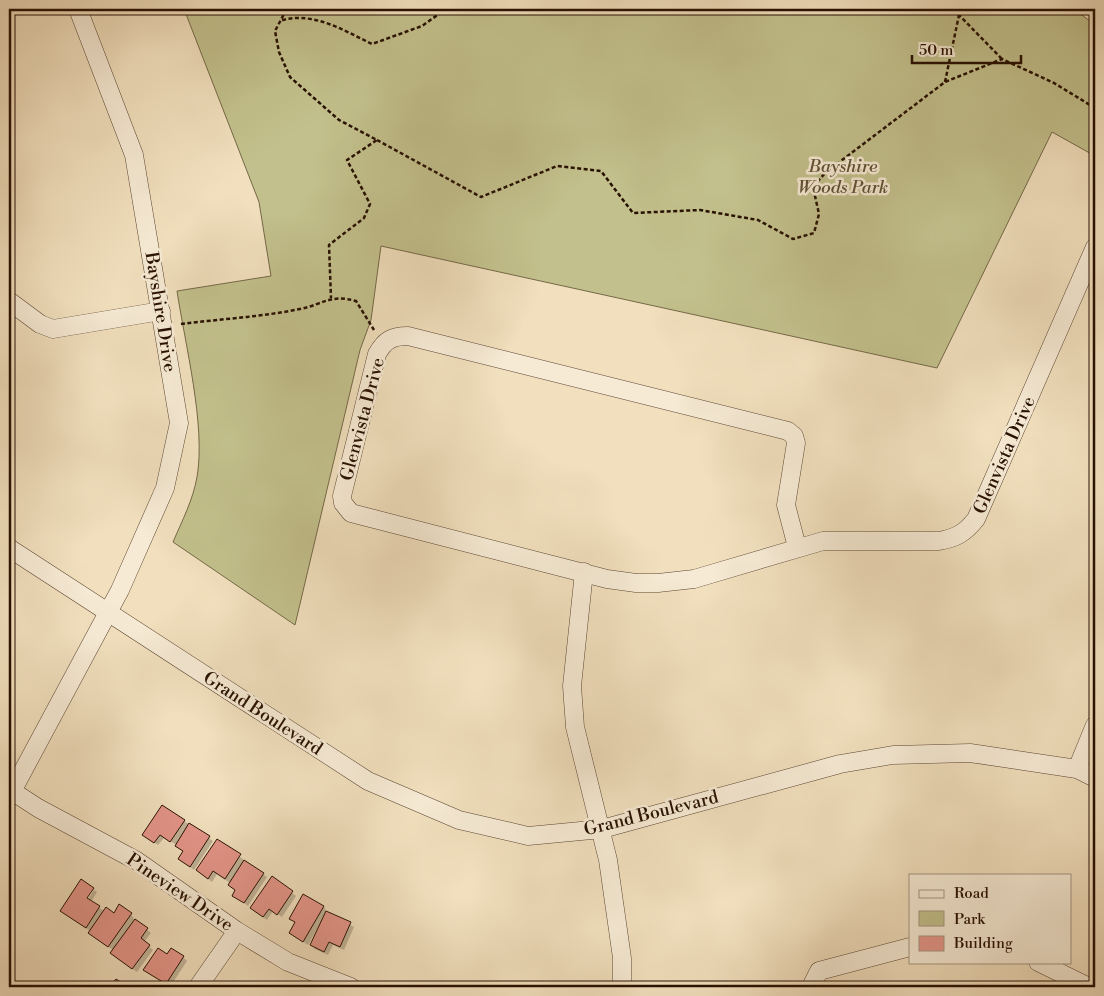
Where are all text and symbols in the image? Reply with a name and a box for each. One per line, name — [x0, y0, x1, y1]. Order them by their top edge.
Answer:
scale bar — [912, 32, 1020, 64]
text: 50 m — [919, 41, 953, 60]
park label: Bayshire Woods Park — [798, 155, 888, 199]
street label: Bayshire Drive — [140, 249, 181, 374]
street label: Glenvista Drive — [335, 355, 390, 483]
street label: Glenvista Drive — [968, 393, 1041, 518]
street label: Grand Boulevard — [199, 666, 327, 761]
street label: Grand Boulevard — [581, 785, 722, 841]
street label: Pineview Drive — [122, 848, 238, 937]
legend — [909, 874, 1072, 964]
text: Road — [954, 884, 989, 903]
text: Park — [954, 910, 986, 929]
text: Building — [953, 934, 1013, 953]

